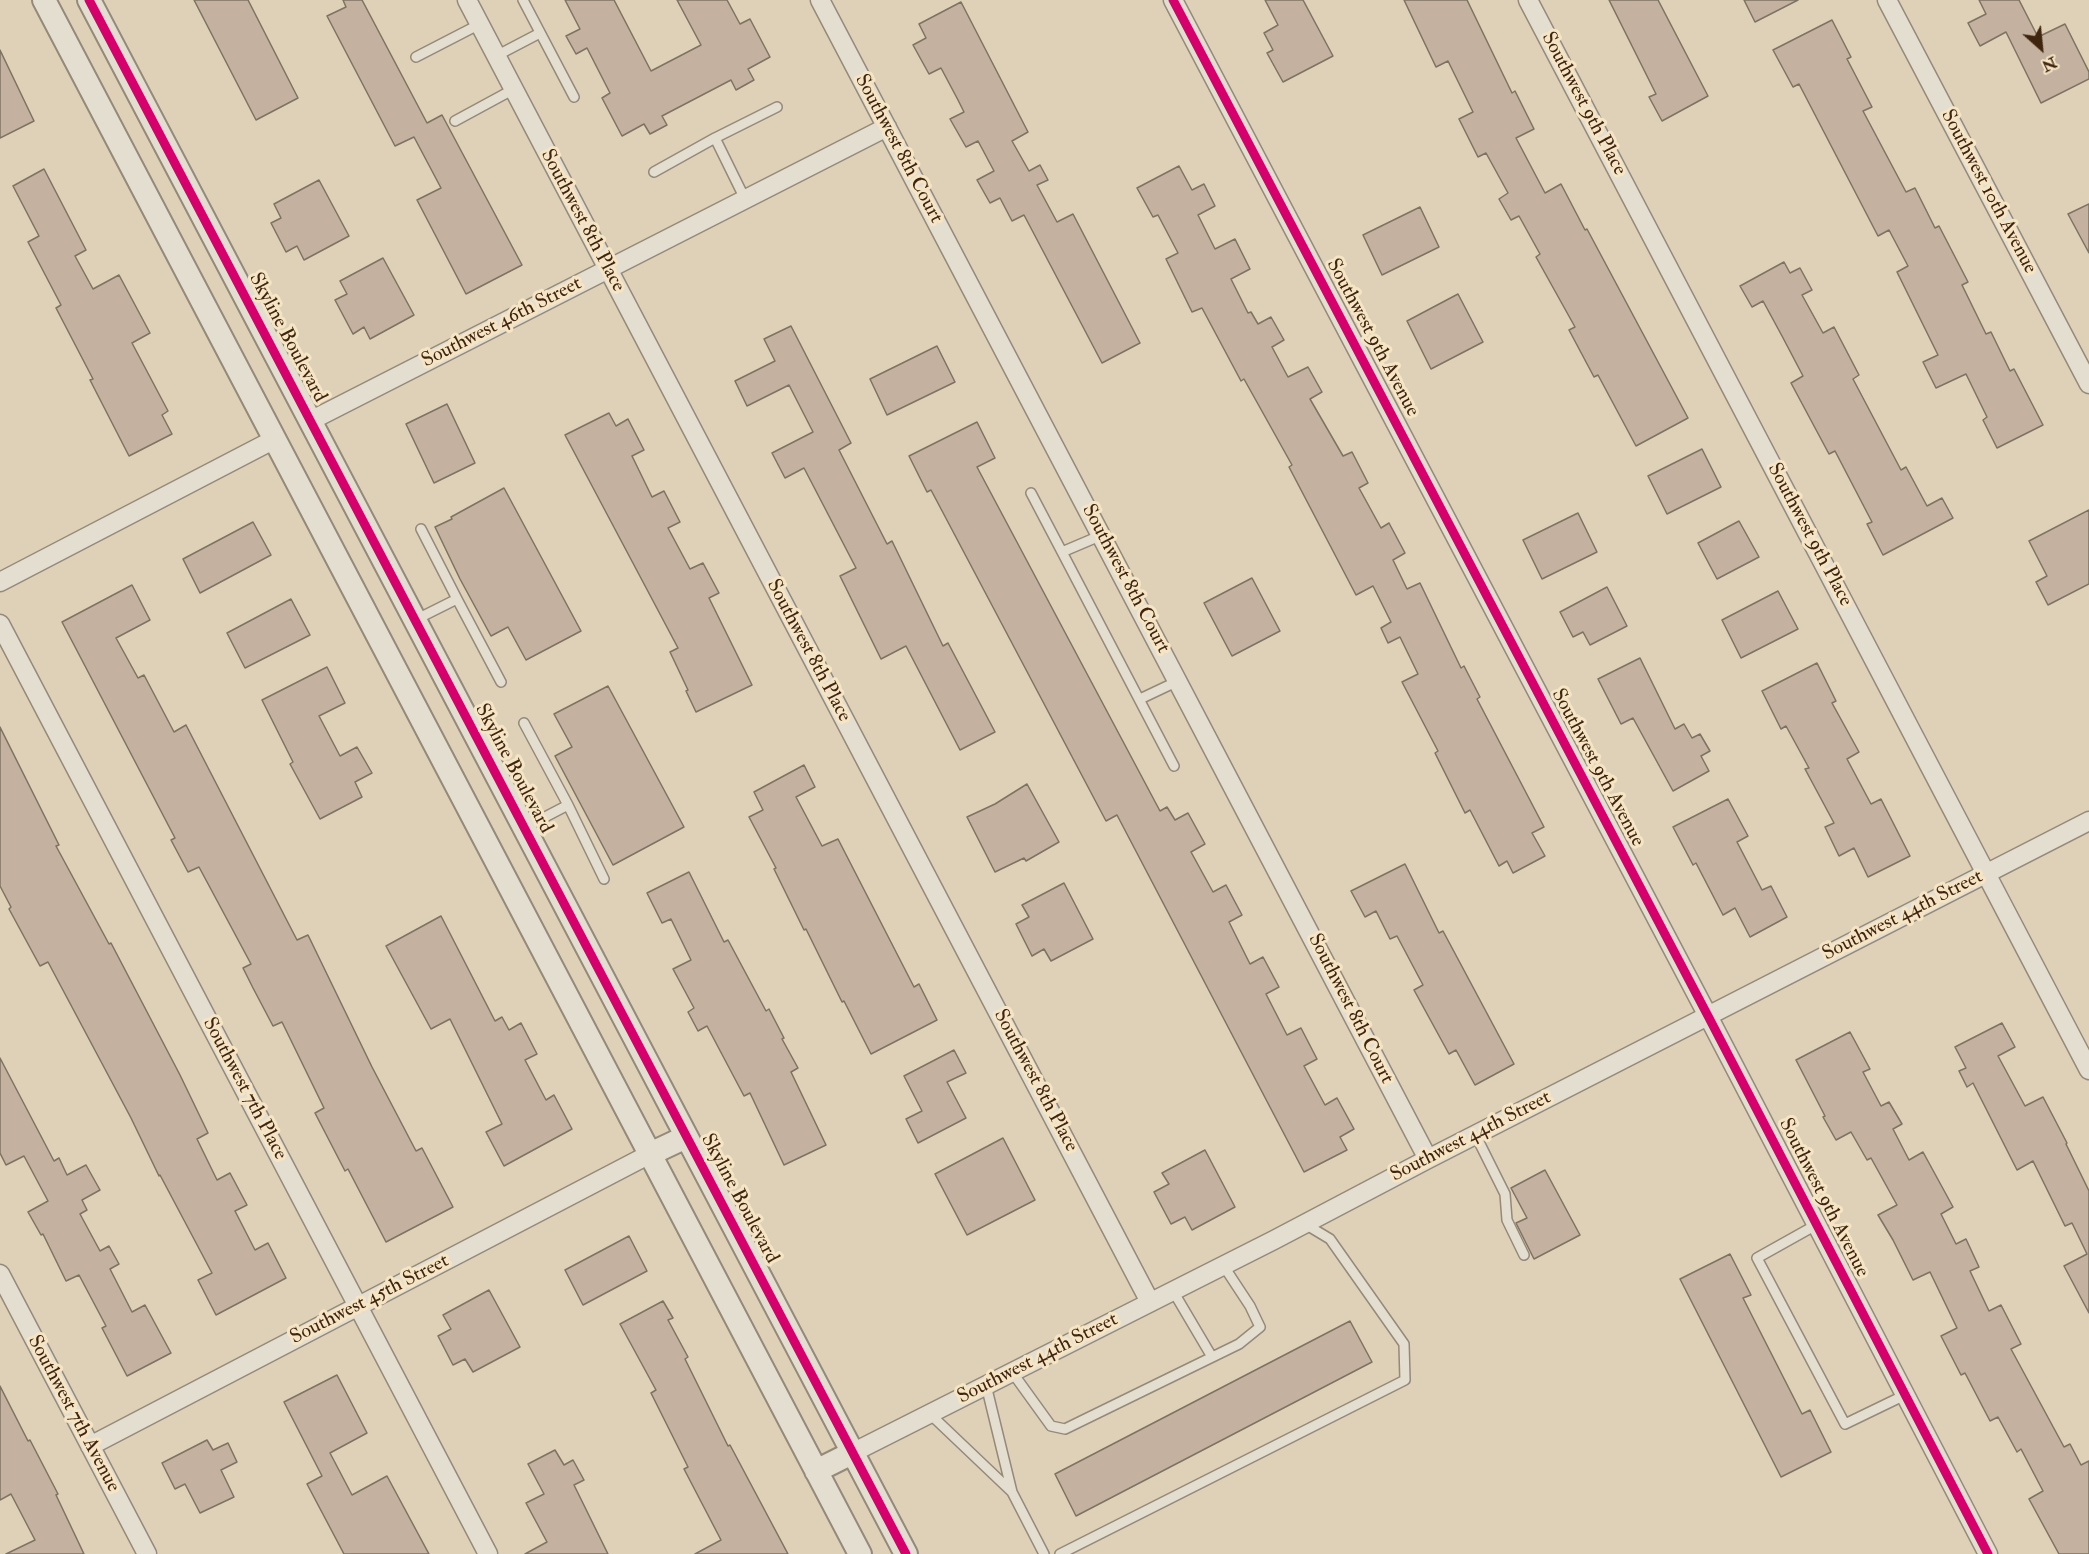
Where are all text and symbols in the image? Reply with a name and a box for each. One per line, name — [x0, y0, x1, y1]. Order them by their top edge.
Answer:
north arrow — [2011, 18, 2071, 78]
street label: Southwest 9th Place — [1535, 28, 1631, 180]
text: N — [2038, 52, 2060, 76]
street label: Southwest 8th Court — [849, 71, 947, 227]
street label: Southwest 10th Avenue — [1935, 106, 2041, 278]
street label: Southwest 8th Place — [534, 146, 630, 296]
street label: Southwest 9th Avenue — [1320, 255, 1424, 421]
street label: Skyline Boulevard — [243, 269, 331, 407]
street label: Southwest 46th Street — [418, 272, 586, 374]
street label: Southwest 9th Place — [1761, 459, 1857, 611]
street label: Southwest 8th Court — [1076, 501, 1174, 657]
street label: Southwest 8th Place — [760, 576, 856, 726]
street label: Southwest 9th Avenue — [1545, 685, 1649, 851]
street label: Skyline Boulevard — [469, 700, 557, 838]
street label: Southwest 44th Street — [1819, 865, 1987, 967]
street label: Southwest 8th Court — [1302, 930, 1398, 1088]
street label: Southwest 8th Place — [987, 1006, 1083, 1156]
street label: Southwest 7th Place — [196, 1014, 292, 1164]
street label: Southwest 44th Street — [1387, 1086, 1555, 1188]
street label: Southwest 9th Avenue — [1773, 1115, 1873, 1281]
street label: Skyline Boulevard — [695, 1130, 783, 1268]
street label: Southwest 45th Street — [287, 1250, 453, 1350]
street label: Southwest 44th Street — [954, 1308, 1122, 1410]
street label: Southwest 7th Avenue — [22, 1331, 124, 1497]

